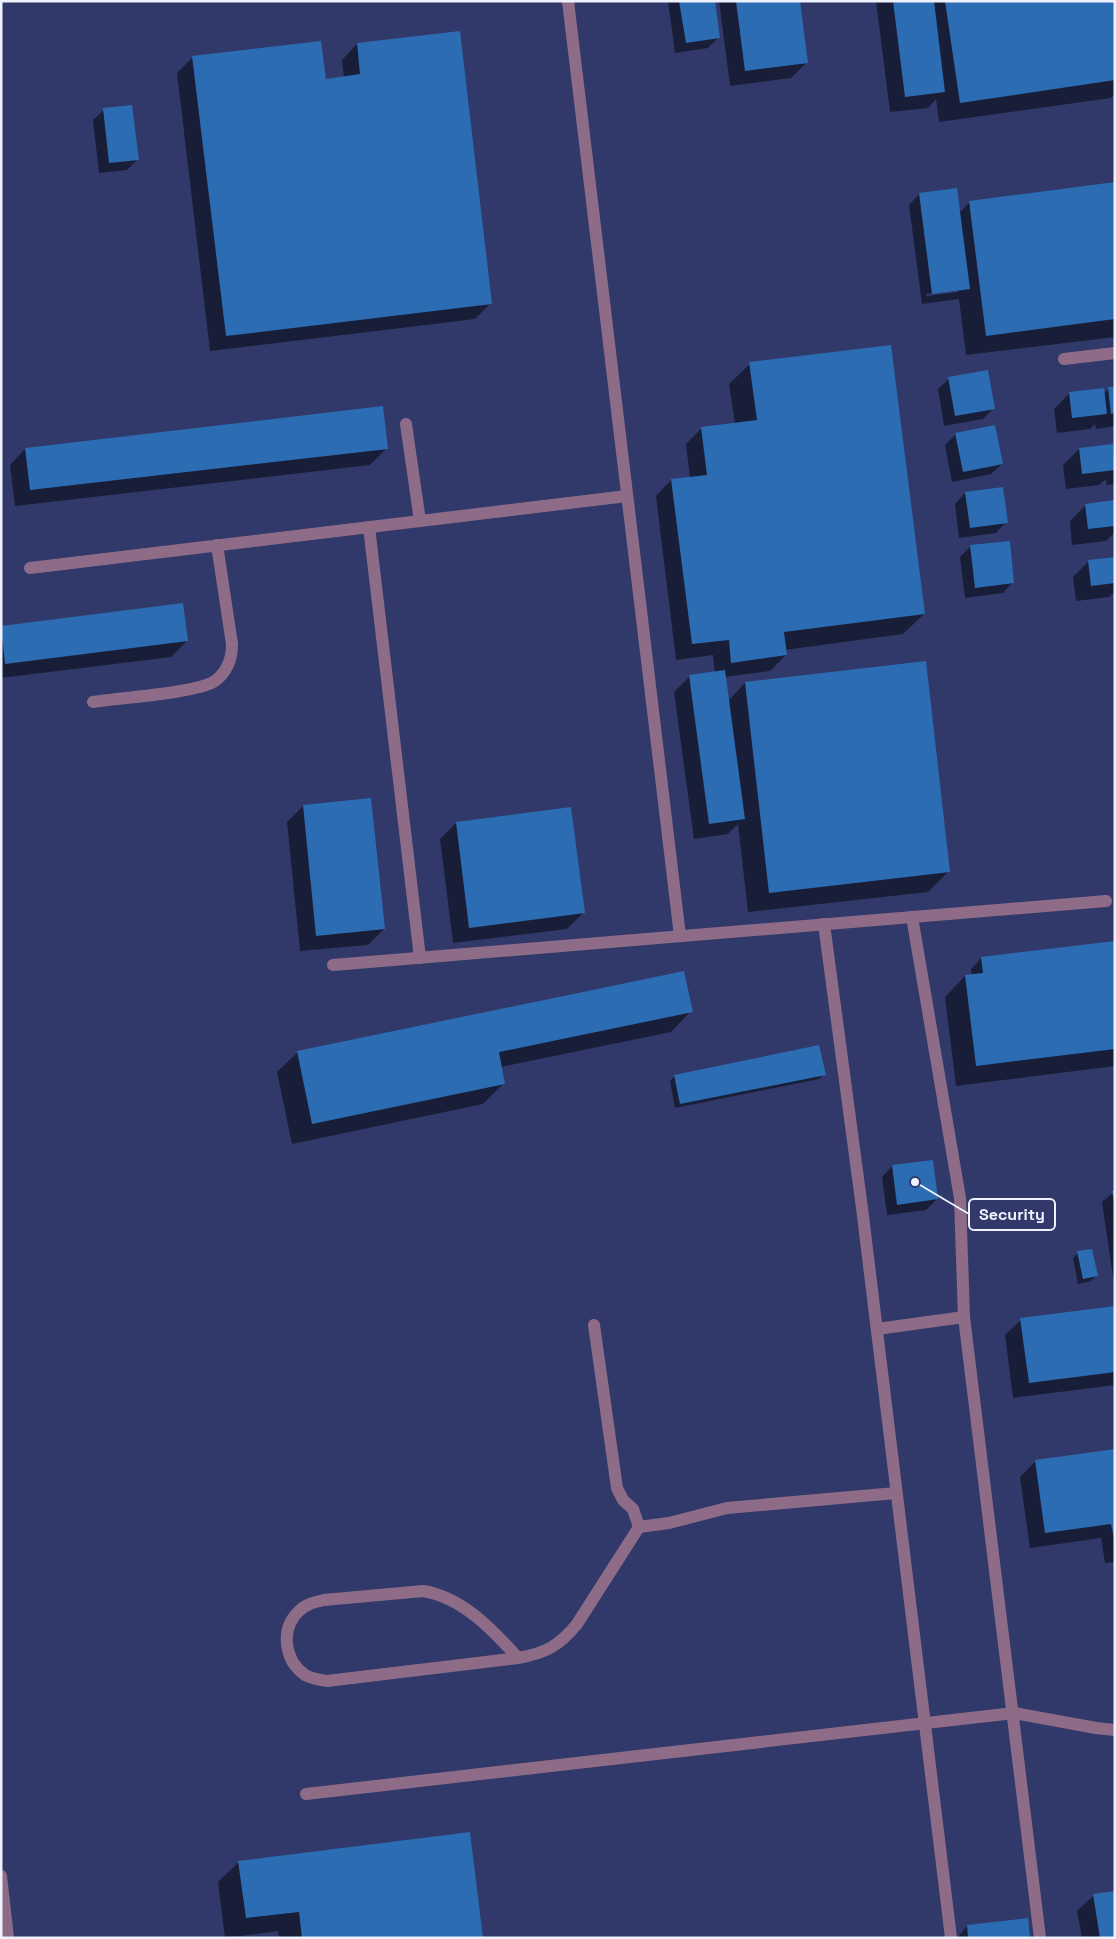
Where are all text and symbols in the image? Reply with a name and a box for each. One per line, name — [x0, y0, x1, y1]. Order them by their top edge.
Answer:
callout: Security — [969, 1199, 1055, 1230]
text: Security — [979, 1204, 1045, 1225]

